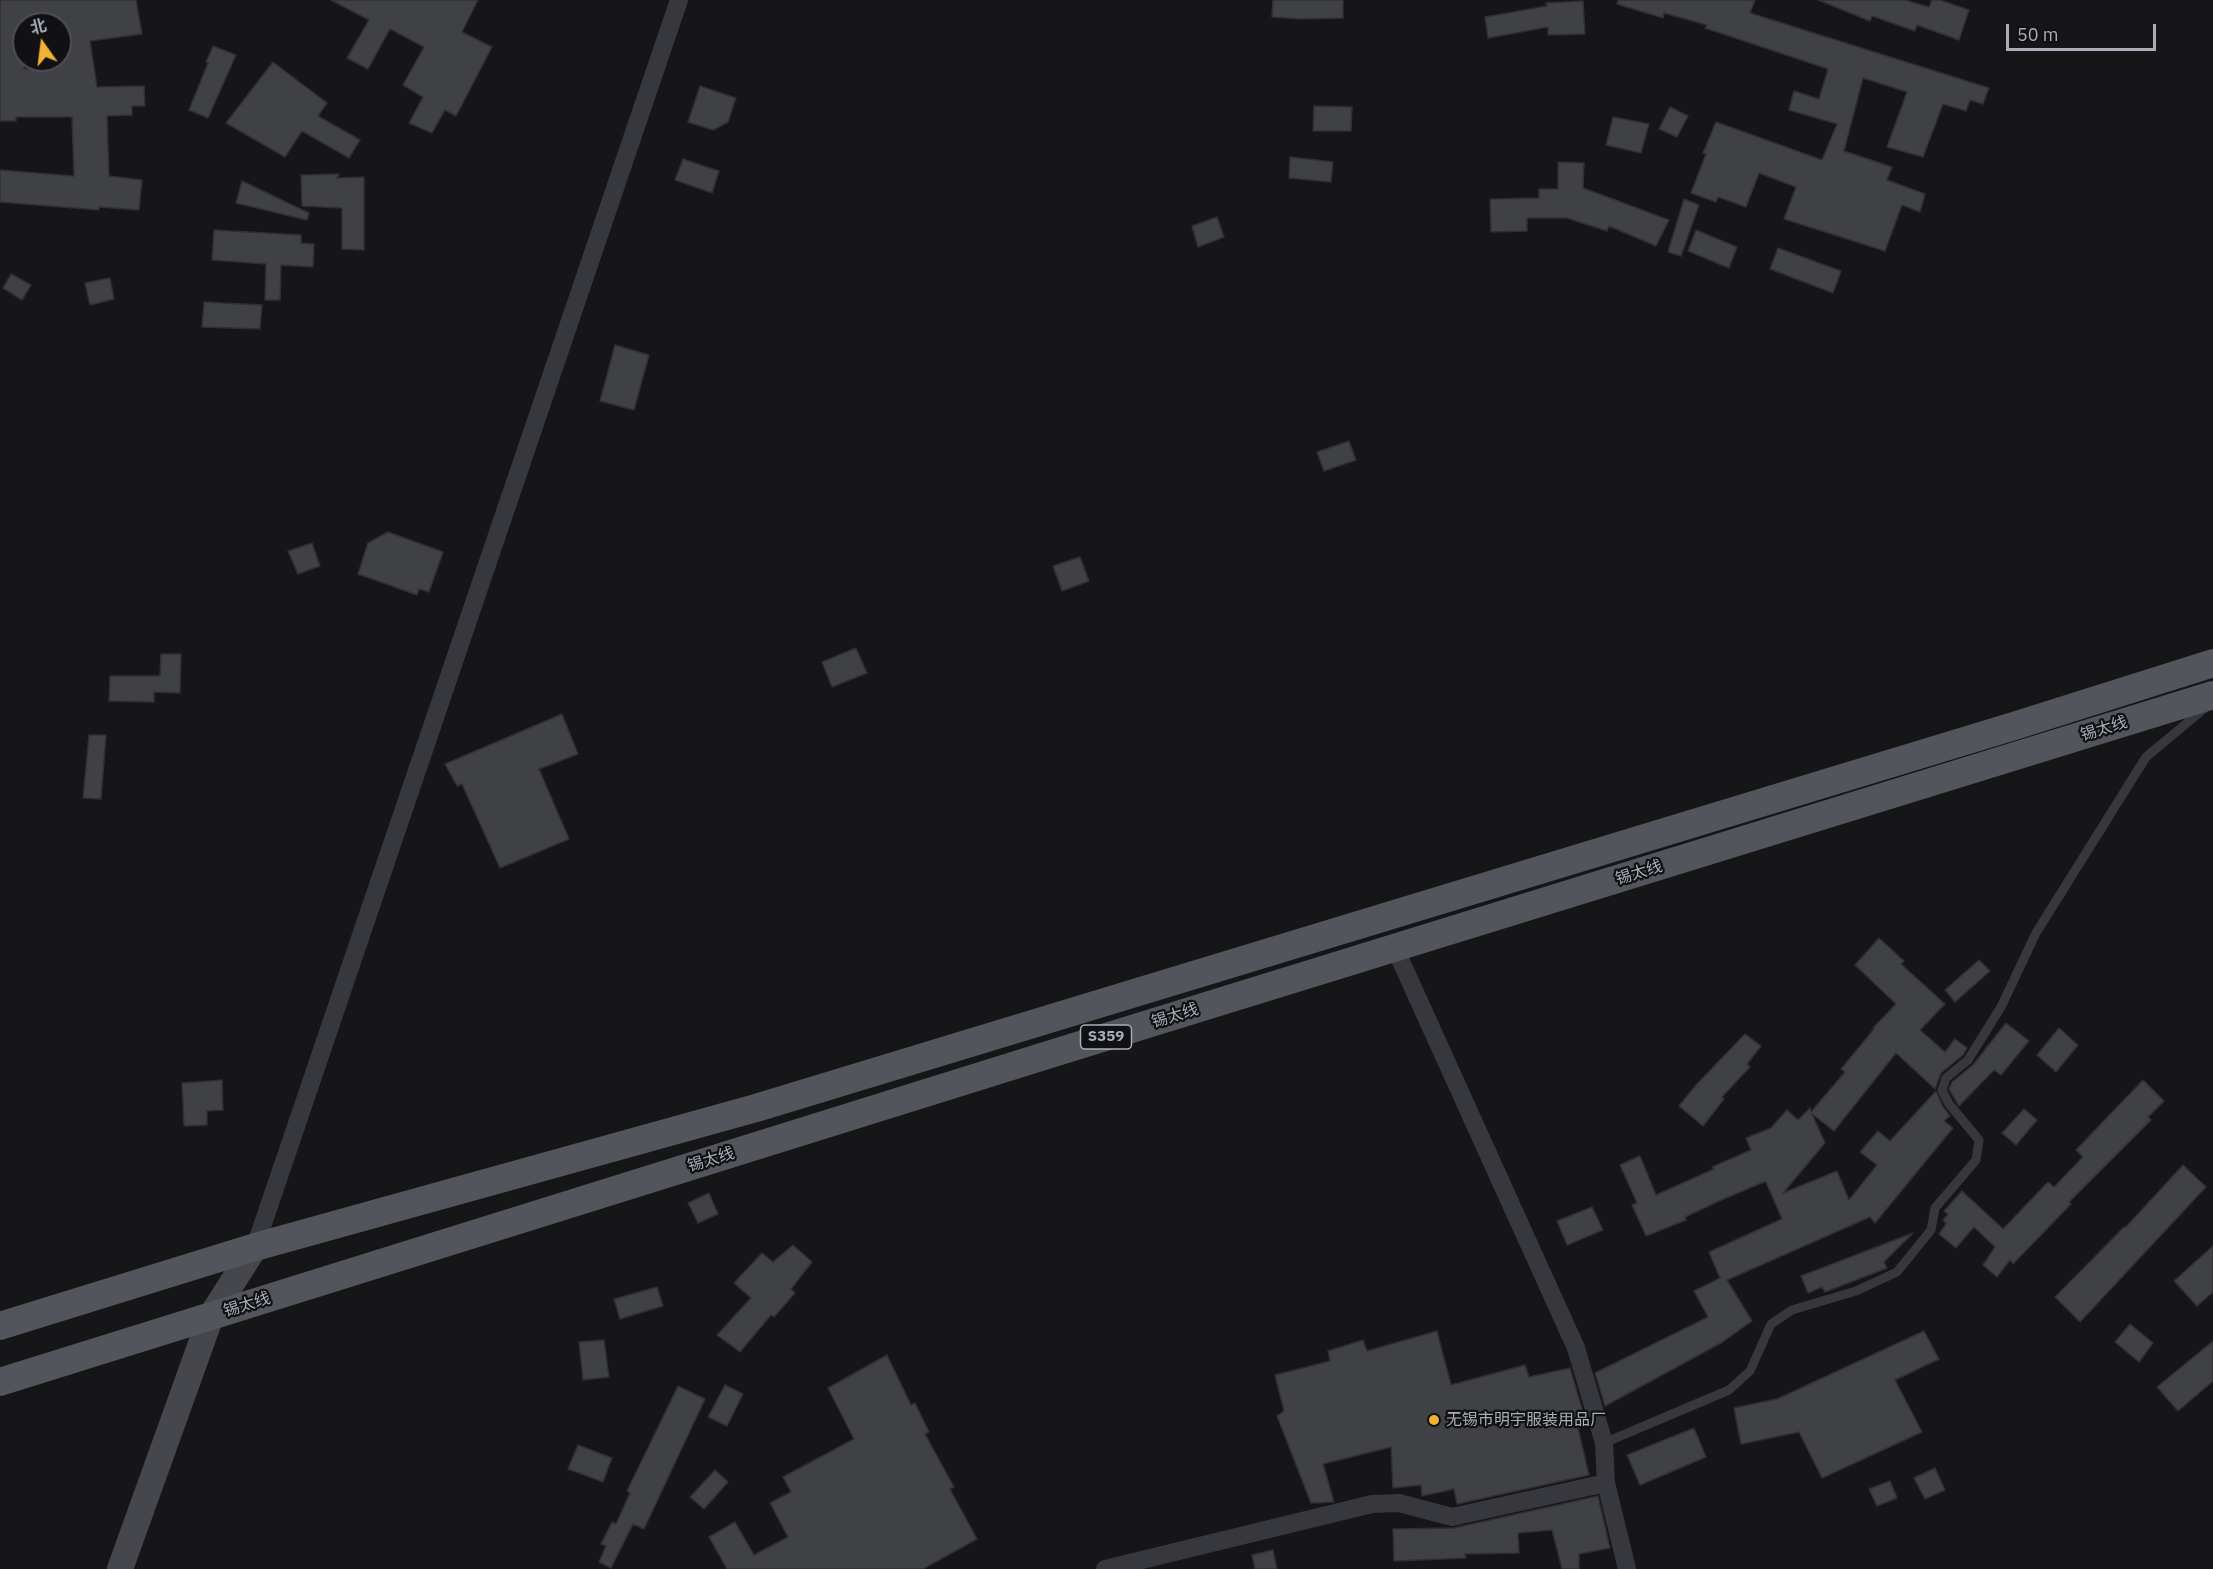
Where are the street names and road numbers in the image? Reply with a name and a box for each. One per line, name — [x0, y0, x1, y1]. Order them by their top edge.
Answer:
street label: 锡太线 — [2078, 713, 2130, 745]
street label: 锡太线 — [1613, 857, 1665, 889]
street label: 锡太线 — [1149, 1000, 1201, 1032]
road number: S359 — [1080, 1025, 1132, 1049]
street label: 锡太线 — [685, 1144, 737, 1176]
street label: 锡太线 — [221, 1289, 273, 1321]

